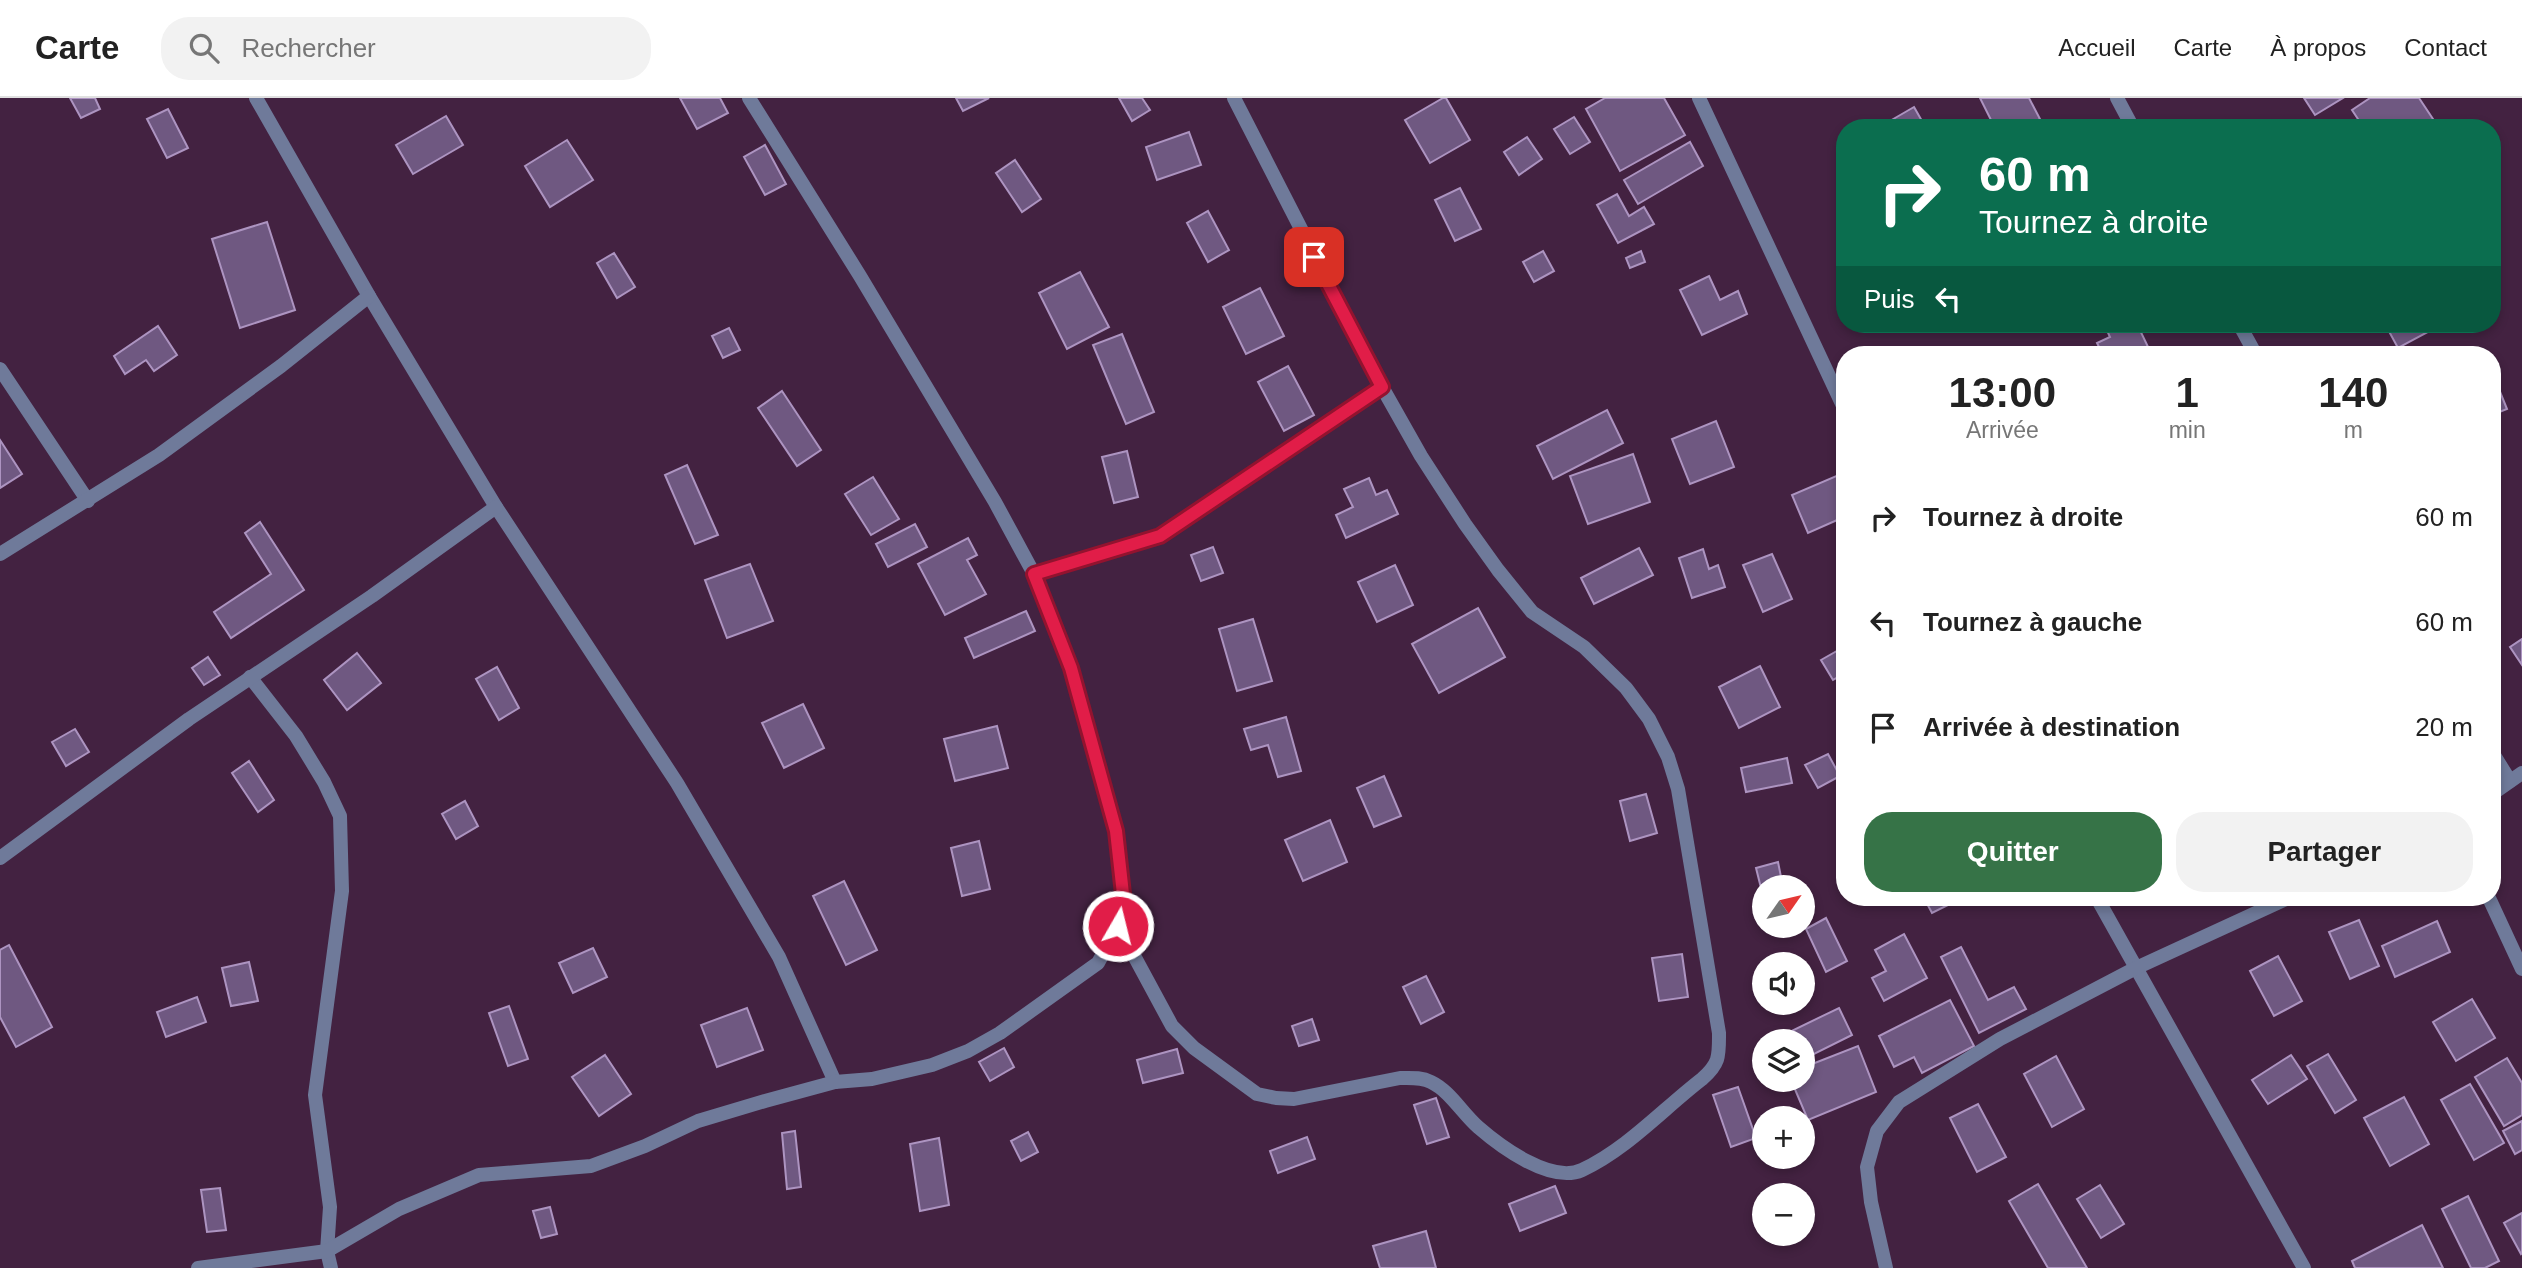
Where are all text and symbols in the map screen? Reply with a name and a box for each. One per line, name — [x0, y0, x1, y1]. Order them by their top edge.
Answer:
search box — [161, 17, 651, 80]
text: Carte — [35, 29, 119, 66]
icon: search — [185, 29, 223, 67]
text: Rechercher — [241, 33, 376, 63]
text: Accueil — [2058, 34, 2136, 61]
text: Carte — [2174, 34, 2232, 61]
text: À propos — [2270, 34, 2366, 61]
text: Contact — [2404, 34, 2487, 61]
icon: right — [1864, 147, 1955, 238]
text: 60 m — [1979, 147, 2091, 201]
text: Tournez à droite — [1979, 204, 2208, 240]
pin — [1284, 227, 1344, 287]
icon: arrive — [1295, 238, 1333, 276]
icon: left — [1929, 280, 1967, 318]
text: Puis — [1864, 284, 1915, 314]
text: 13:00 — [1949, 369, 2056, 416]
text: 1 — [2175, 369, 2199, 416]
text: 140 — [2318, 369, 2388, 416]
text: Arrivée — [1966, 417, 2039, 443]
text: min — [2169, 417, 2206, 443]
text: m — [2344, 417, 2363, 443]
icon: right — [1864, 499, 1902, 537]
text: Tournez à droite — [1923, 502, 2123, 532]
text: 60 m — [2415, 502, 2473, 532]
icon: left — [1864, 604, 1902, 642]
text: Tournez à gauche — [1923, 607, 2142, 637]
text: 60 m — [2415, 607, 2473, 637]
icon: arrive — [1864, 709, 1902, 747]
text: Arrivée à destination — [1923, 712, 2180, 742]
text: 20 m — [2415, 712, 2473, 742]
button: Quitter — [1864, 812, 2162, 892]
button: Partager — [2176, 812, 2473, 892]
north arrow — [1752, 875, 1815, 938]
map controls — [1752, 875, 1815, 1246]
position arrow — [1081, 889, 1155, 963]
button: sound — [1752, 952, 1815, 1015]
button: layers — [1752, 1029, 1815, 1092]
button: + — [1752, 1106, 1815, 1169]
button: − — [1752, 1183, 1815, 1246]

